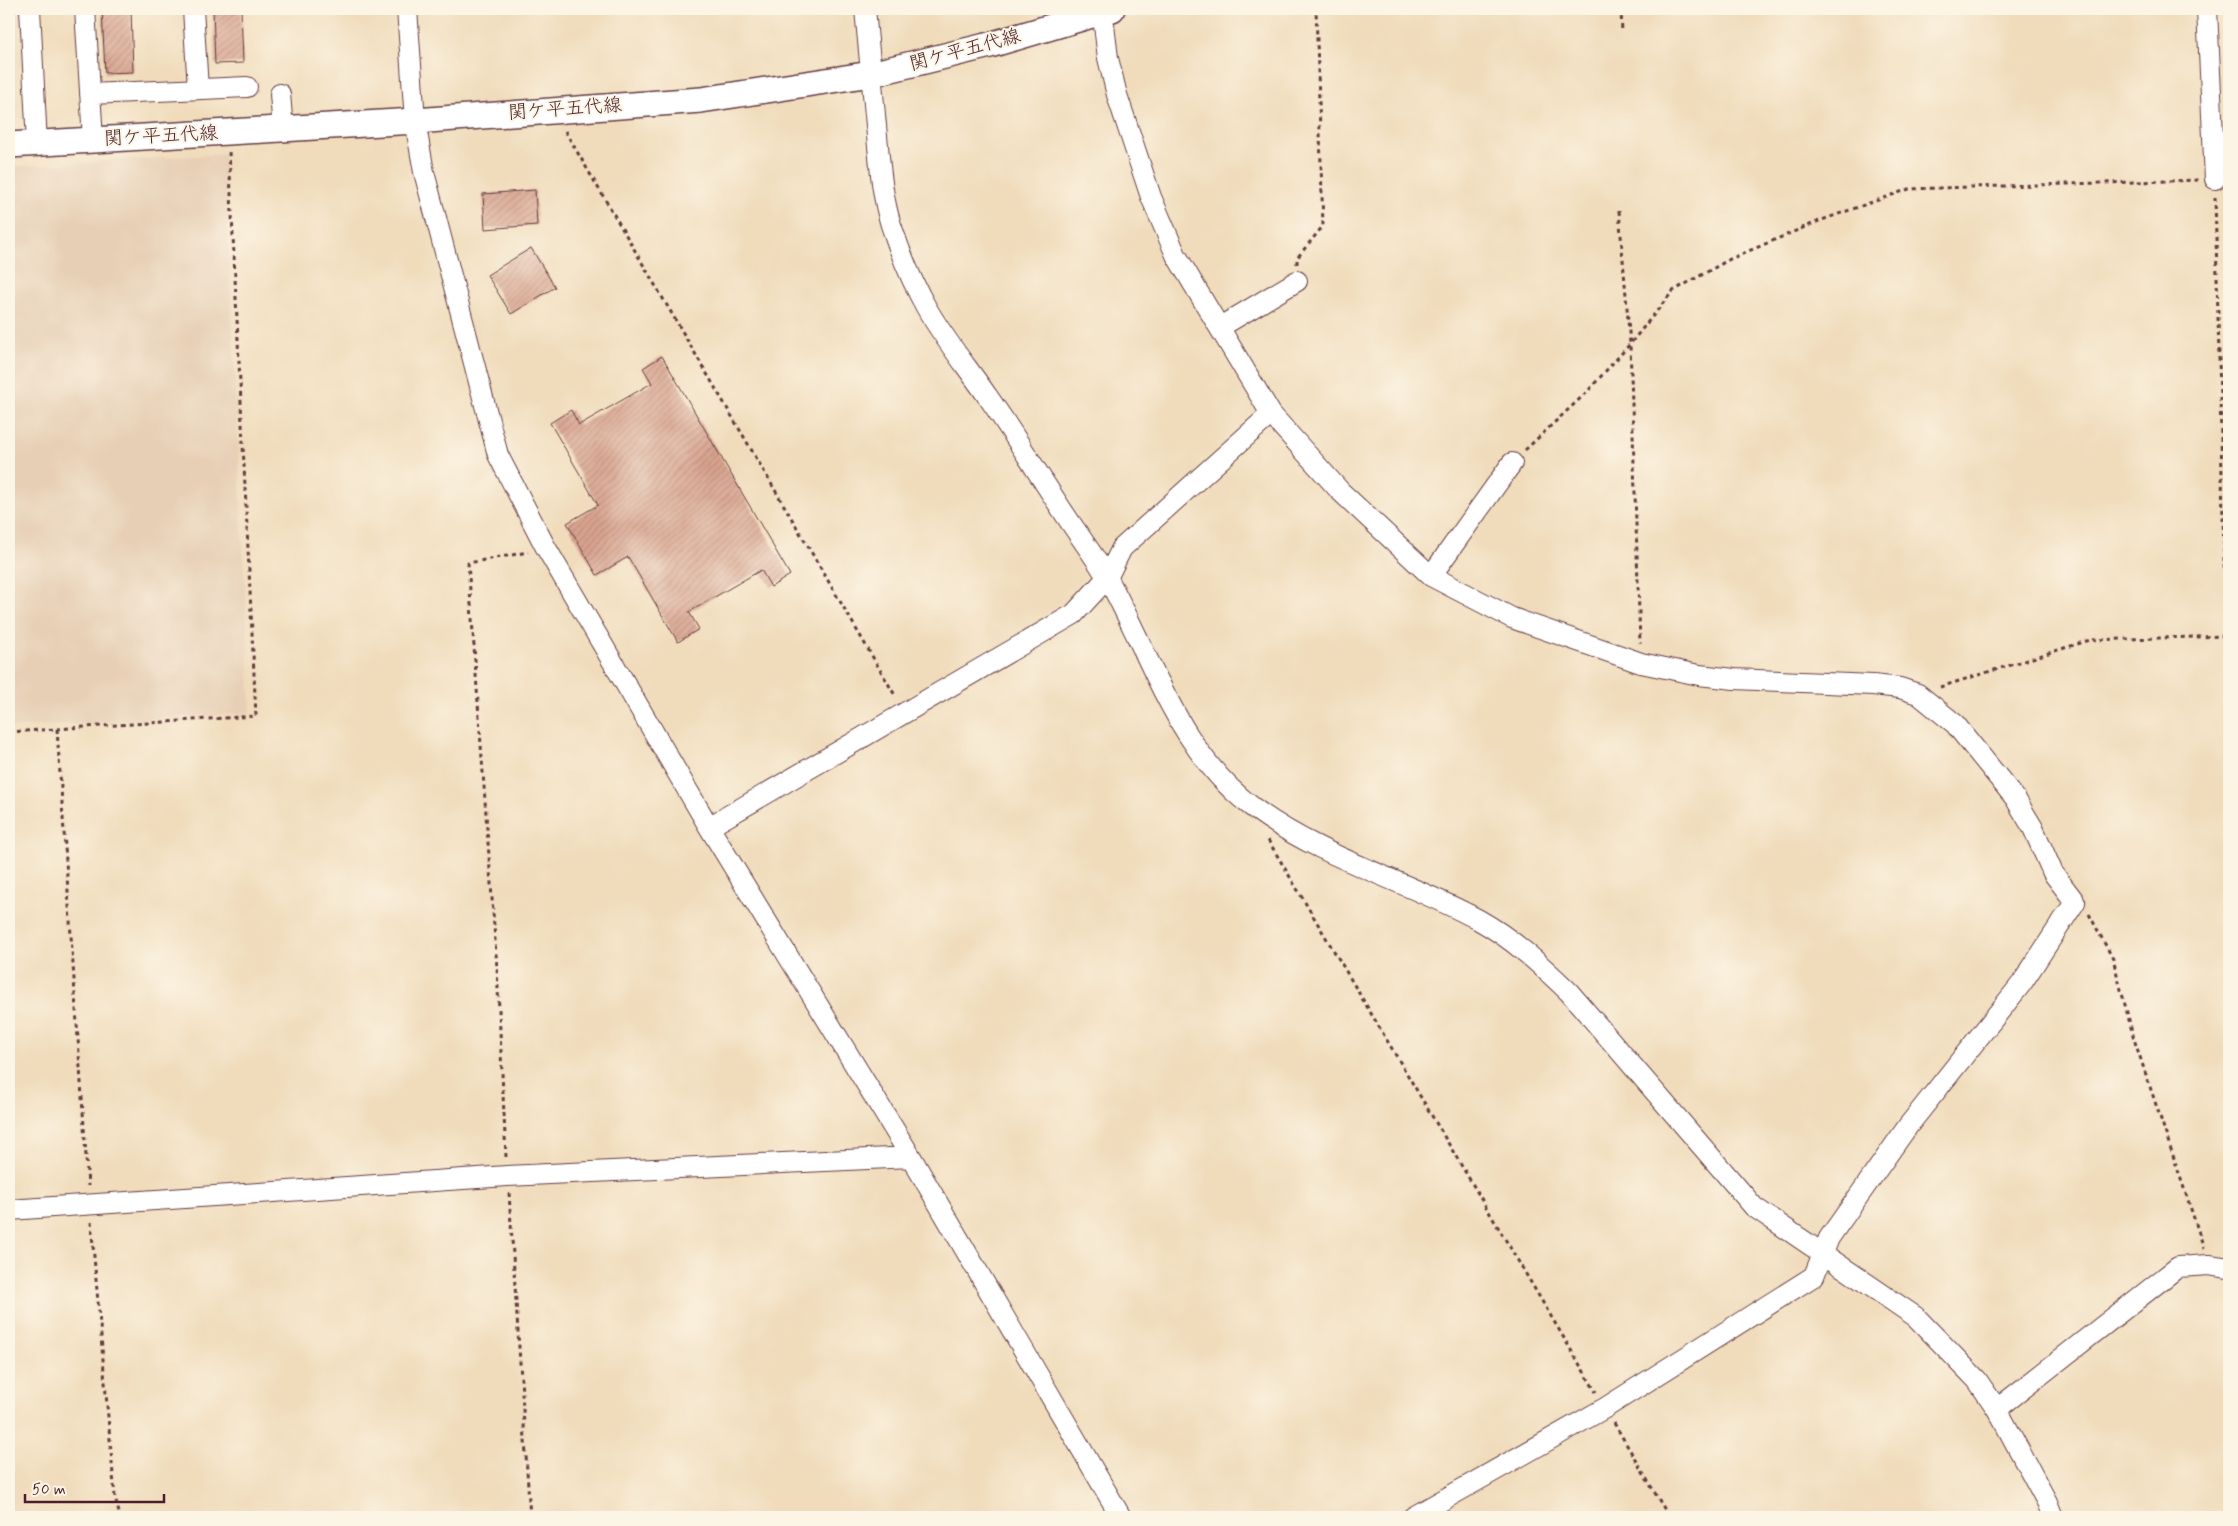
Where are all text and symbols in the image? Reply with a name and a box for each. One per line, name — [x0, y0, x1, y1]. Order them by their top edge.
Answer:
street label: 関ケ平五代線 — [907, 23, 1023, 77]
street label: 関ケ平五代線 — [507, 93, 623, 125]
street label: 関ケ平五代線 — [103, 121, 219, 151]
scale bar — [25, 1471, 164, 1503]
text: 50 m — [32, 1480, 66, 1500]

